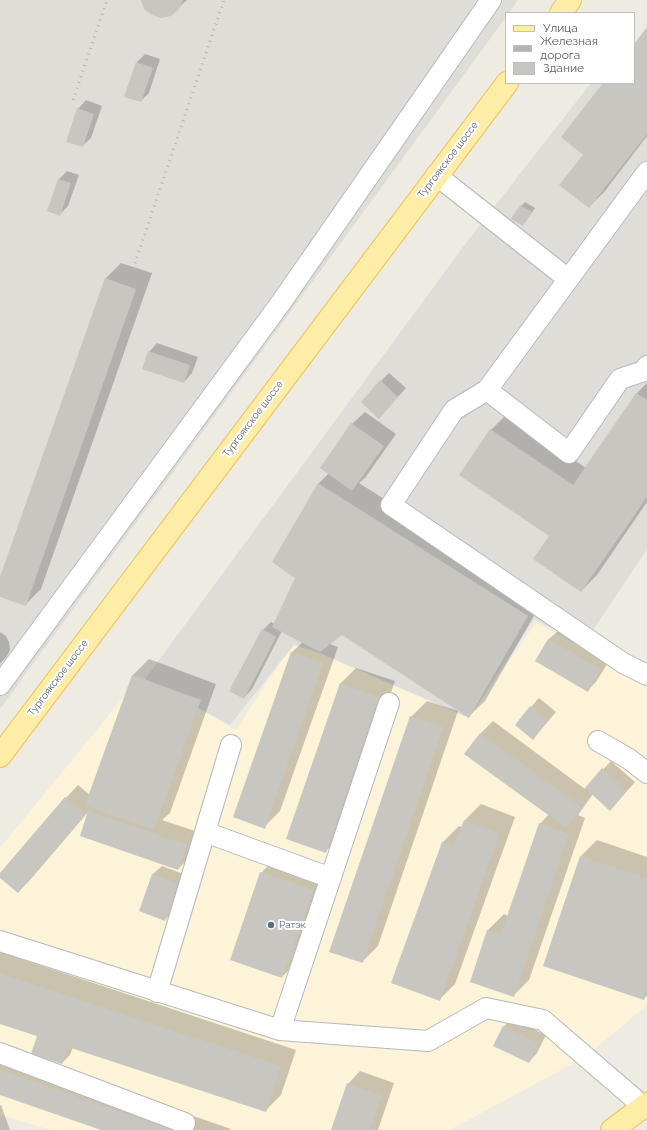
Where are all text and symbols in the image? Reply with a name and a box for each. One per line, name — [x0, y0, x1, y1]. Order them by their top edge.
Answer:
legend — [505, 12, 635, 84]
text: Улица — [543, 21, 578, 35]
text: Железная дорога — [540, 34, 598, 62]
text: Здание — [543, 61, 584, 75]
street label: Тургоякское шоссе — [415, 119, 481, 201]
street label: Тургоякское шоссе — [220, 378, 286, 460]
street label: Тургоякское шоссе — [25, 637, 91, 719]
place label: Ратэк — [279, 919, 306, 931]
marker: Ратэк — [266, 920, 276, 930]

